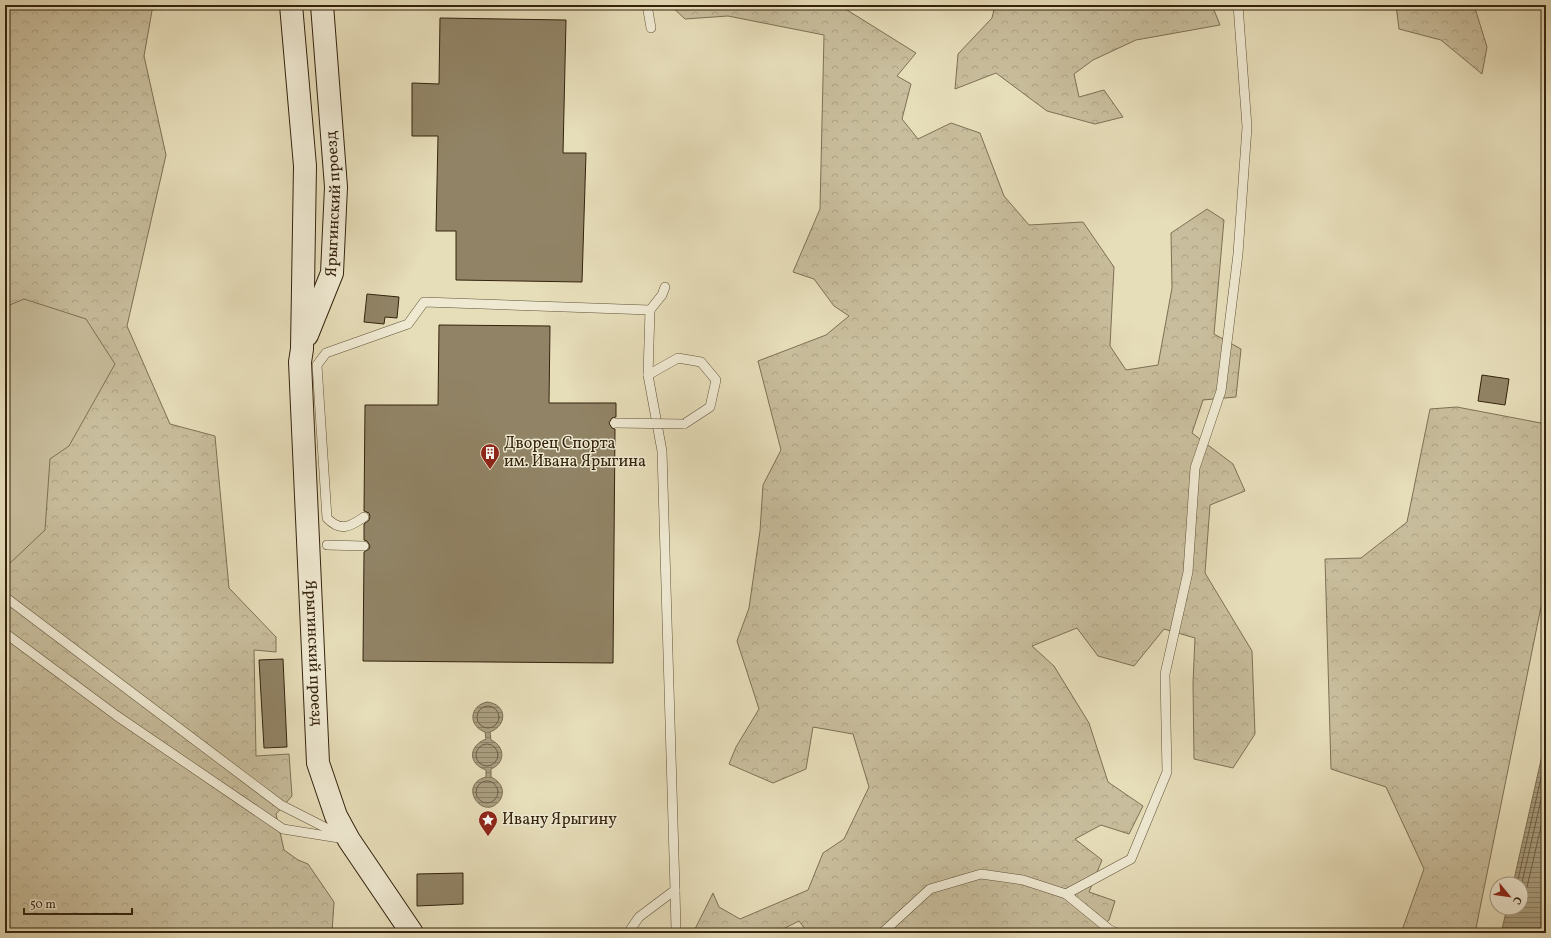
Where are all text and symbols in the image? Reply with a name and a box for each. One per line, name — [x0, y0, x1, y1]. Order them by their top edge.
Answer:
street label: Ярыгинский проезд — [321, 130, 347, 277]
place label: Дворец Спорта им. Ивана Ярыгина — [504, 433, 646, 473]
building icon: Дворец Спорта им. Ивана Ярыгина — [479, 442, 501, 470]
street label: Ярыгинский проезд — [299, 579, 327, 726]
place icon: Ивану Ярыгину — [477, 809, 499, 837]
place label: Ивану Ярыгину — [502, 809, 617, 831]
north arrow — [1489, 876, 1529, 916]
scale bar — [24, 890, 132, 916]
text: С — [1508, 893, 1525, 907]
text: 50 m — [30, 897, 56, 913]

